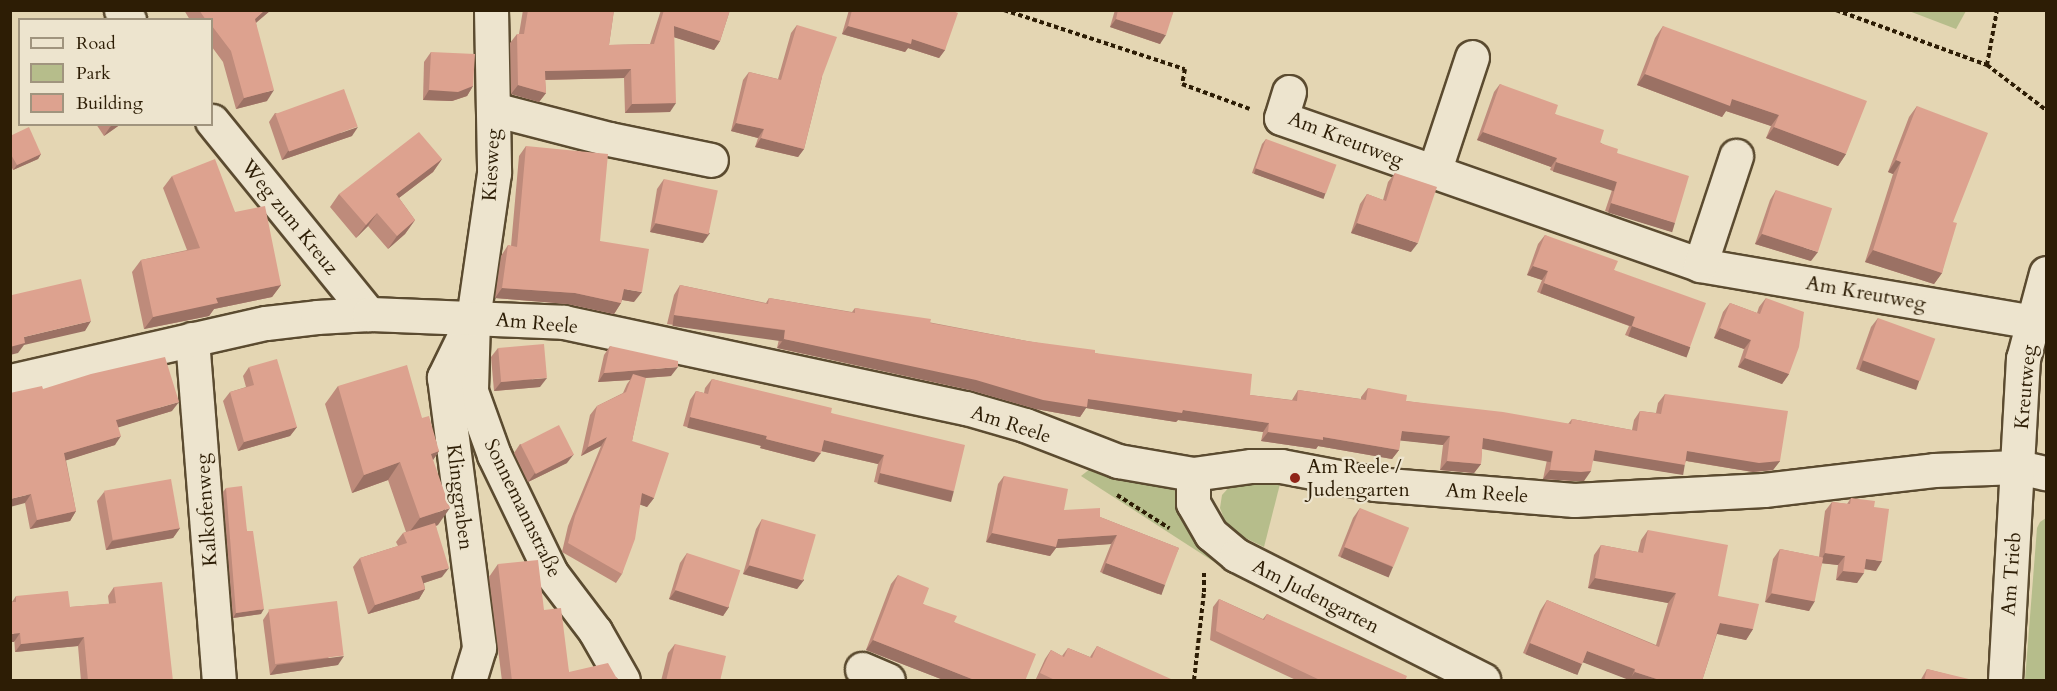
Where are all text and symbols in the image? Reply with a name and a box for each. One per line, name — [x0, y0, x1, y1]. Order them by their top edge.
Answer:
legend — [18, 18, 213, 126]
text: Road — [76, 31, 116, 56]
text: Park — [76, 61, 111, 86]
text: Building — [76, 91, 143, 116]
street label: Am Kreutweg — [1285, 106, 1407, 172]
street label: Kiesweg — [477, 128, 505, 202]
street label: Weg zum Kreuz — [236, 155, 344, 279]
street label: Am Kreutweg — [1804, 271, 1928, 315]
street label: Am Reele — [495, 307, 579, 339]
street label: Kreutweg — [2009, 344, 2041, 430]
street label: Am Reele — [968, 400, 1054, 448]
street label: Sonnemannstraße — [479, 435, 567, 581]
street label: Klinggraben — [442, 443, 478, 551]
street label: Kalkofenweg — [190, 453, 222, 567]
place label: Am Reele / Judengarten — [1307, 454, 1410, 501]
marker: Am Reele / Judengarten — [1288, 471, 1302, 485]
street label: Am Reele — [1445, 478, 1529, 508]
street label: Am Trieb — [1996, 531, 2026, 617]
street label: Am Judengarten — [1249, 554, 1383, 638]

